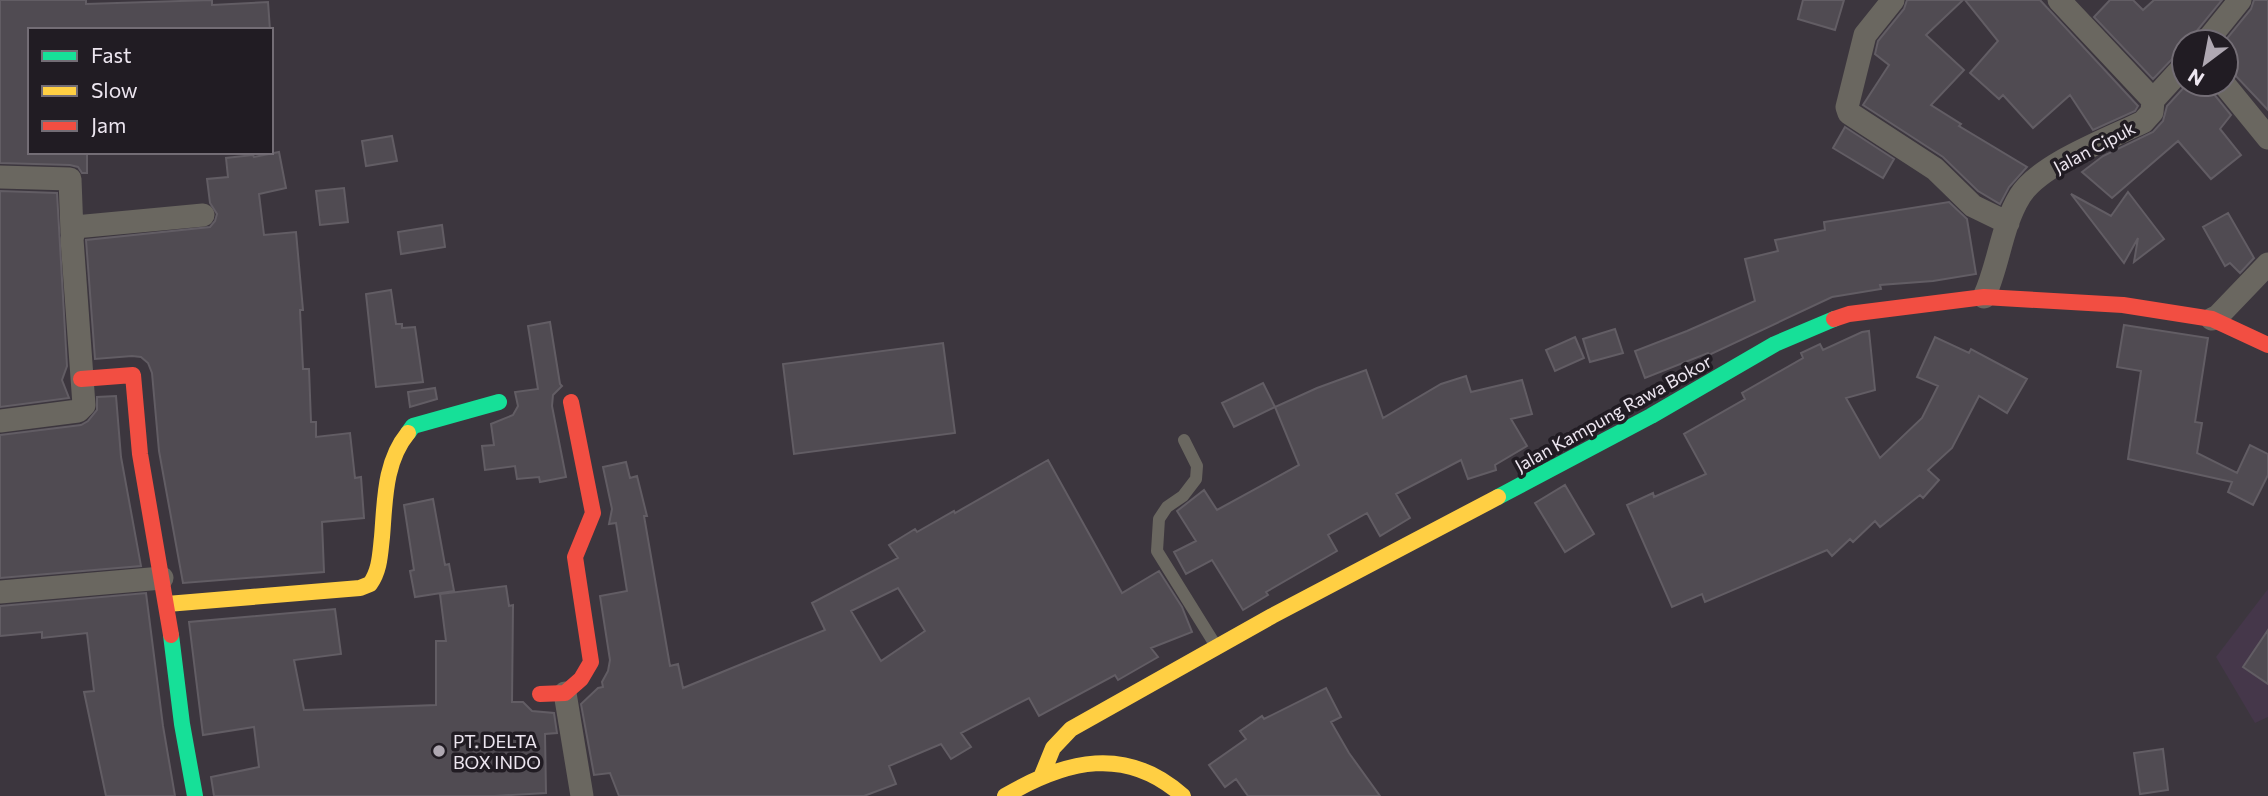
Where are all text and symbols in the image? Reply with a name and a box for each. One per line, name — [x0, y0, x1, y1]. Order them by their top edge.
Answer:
legend — [28, 28, 273, 154]
north arrow — [2170, 28, 2240, 98]
text: Fast — [91, 42, 132, 67]
text: N — [2184, 64, 2208, 91]
text: Slow — [91, 77, 138, 102]
text: Jam — [91, 112, 126, 137]
street label: Jalan Cipuk — [2049, 116, 2139, 178]
street label: Jalan Kampung Rawa Bokor — [1511, 350, 1715, 476]
place label: PT. DELTA BOX INDO — [453, 730, 541, 773]
marker: PT. DELTA BOX INDO — [431, 743, 447, 759]

